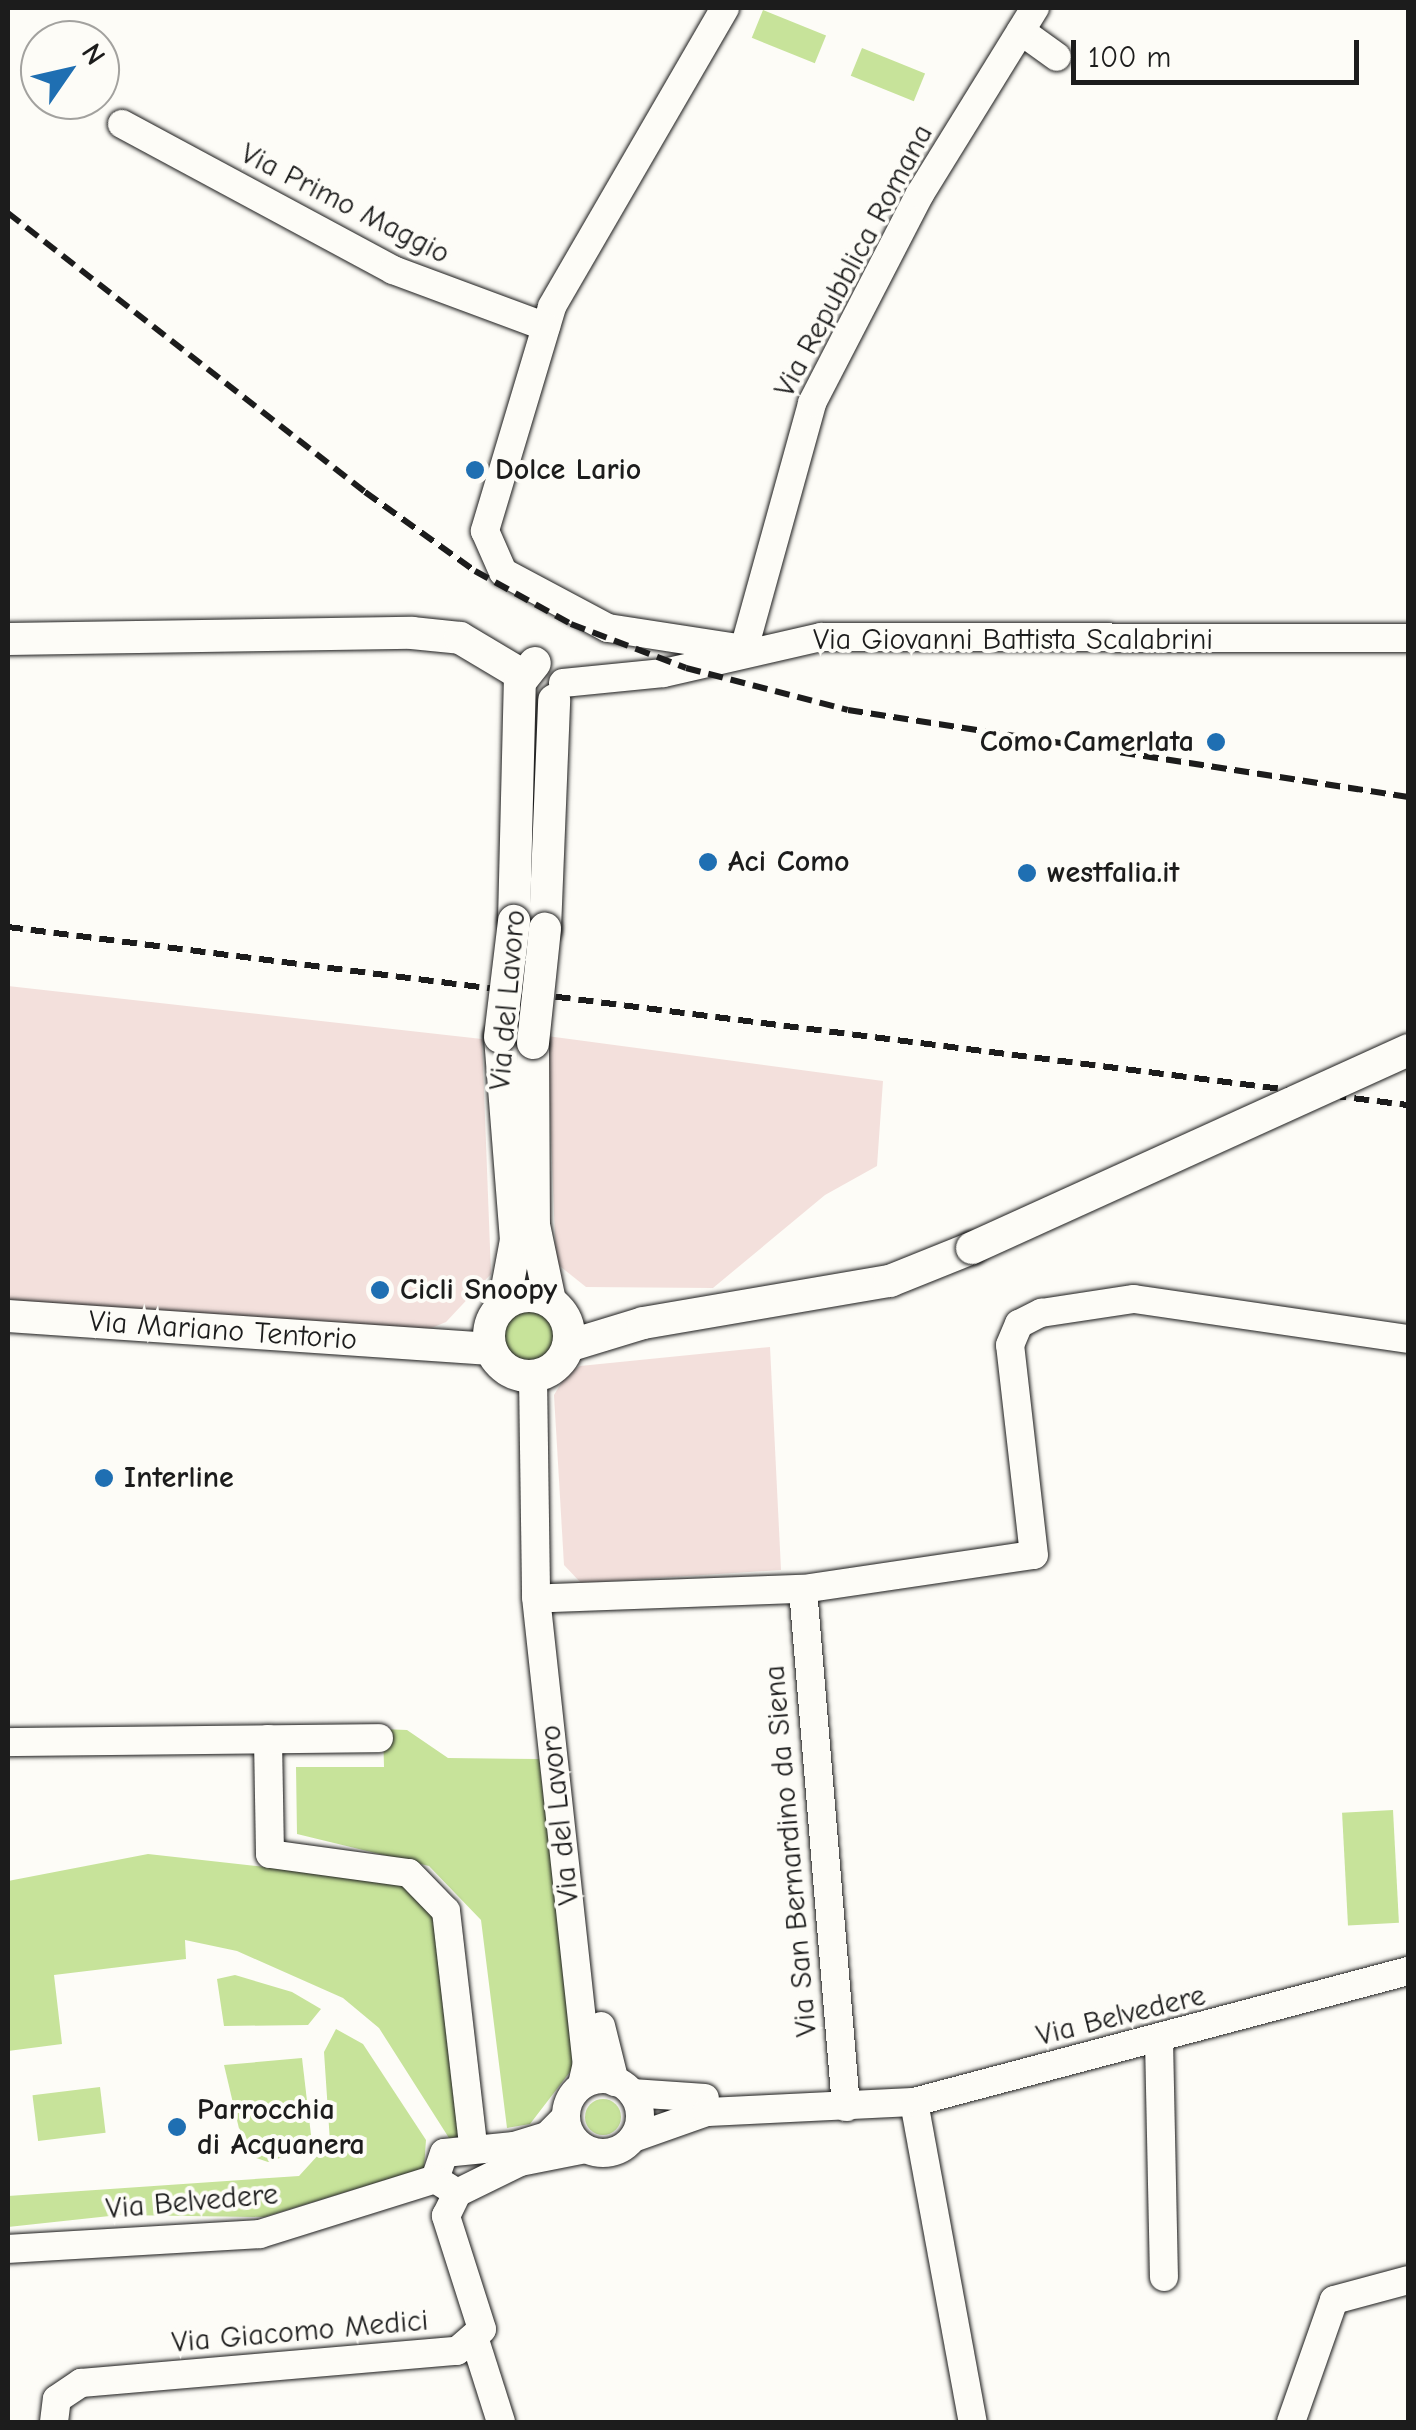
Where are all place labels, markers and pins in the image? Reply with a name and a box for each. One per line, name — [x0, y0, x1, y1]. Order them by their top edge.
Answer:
place label: Dolce Lario — [495, 452, 641, 488]
marker: Dolce Lario — [464, 459, 486, 481]
place label: Como Camerlata — [980, 724, 1194, 760]
marker: Como Camerlata — [1203, 729, 1229, 755]
place label: Aci Como — [728, 844, 850, 880]
marker: Aci Como — [697, 851, 719, 873]
place label: westfalia.it — [1047, 855, 1179, 891]
marker: westfalia.it — [1016, 862, 1038, 884]
place label: Cicli Snoopy — [400, 1272, 557, 1308]
marker: Cicli Snoopy — [369, 1279, 391, 1301]
place label: Interline — [124, 1460, 234, 1496]
marker: Interline — [93, 1467, 115, 1489]
place label: Parrocchia di Acquanera — [197, 2092, 365, 2162]
marker: Parrocchia di Acquanera — [166, 2116, 188, 2138]

